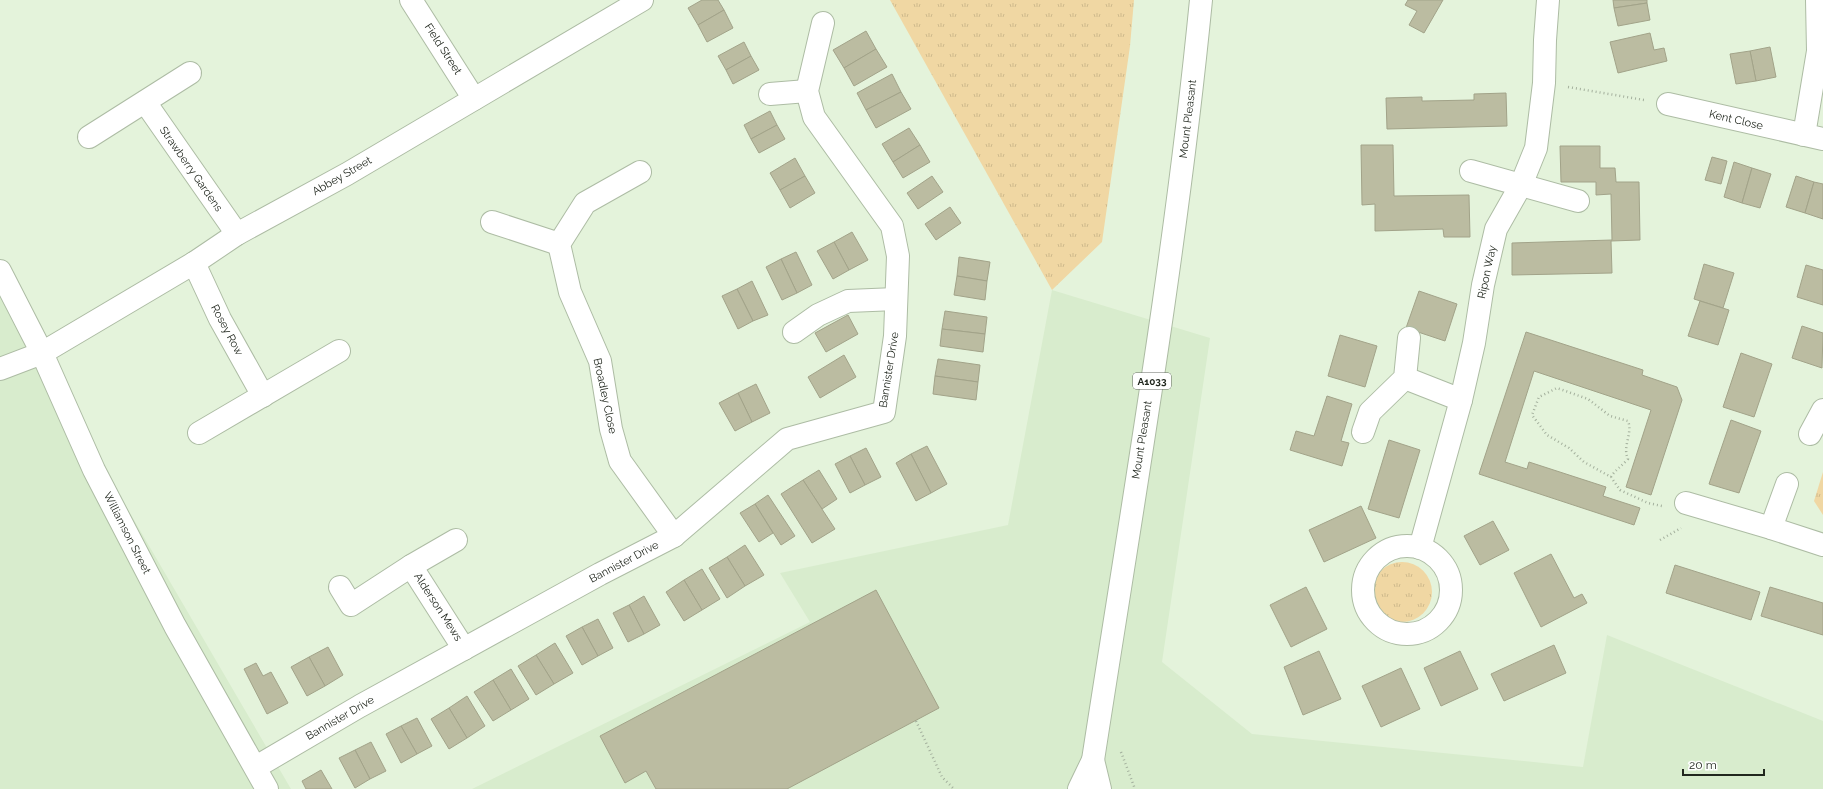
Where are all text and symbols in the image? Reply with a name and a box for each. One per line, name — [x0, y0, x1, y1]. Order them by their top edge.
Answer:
street label: Field Street — [422, 21, 465, 77]
street label: Mount Pleasant — [1177, 79, 1199, 159]
street label: Kent Close — [1708, 107, 1765, 133]
street label: Strawberry Gardens — [157, 124, 225, 214]
street label: Abbey Street — [310, 154, 374, 198]
street label: Ripon Way — [1475, 244, 1499, 300]
street label: Rosey Row — [208, 302, 246, 358]
street label: Bannister Drive — [877, 331, 901, 409]
street label: Broadley Close — [591, 357, 619, 436]
road number: A1033 — [1133, 373, 1171, 389]
street label: Mount Pleasant — [1129, 400, 1155, 480]
street label: Williamson Street — [101, 490, 153, 576]
street label: Bannister Drive — [587, 538, 661, 586]
street label: Alderson Mews — [411, 570, 465, 644]
street label: Bannister Drive — [304, 693, 377, 743]
scale bar — [1683, 751, 1764, 777]
text: 20 m — [1689, 758, 1717, 772]

